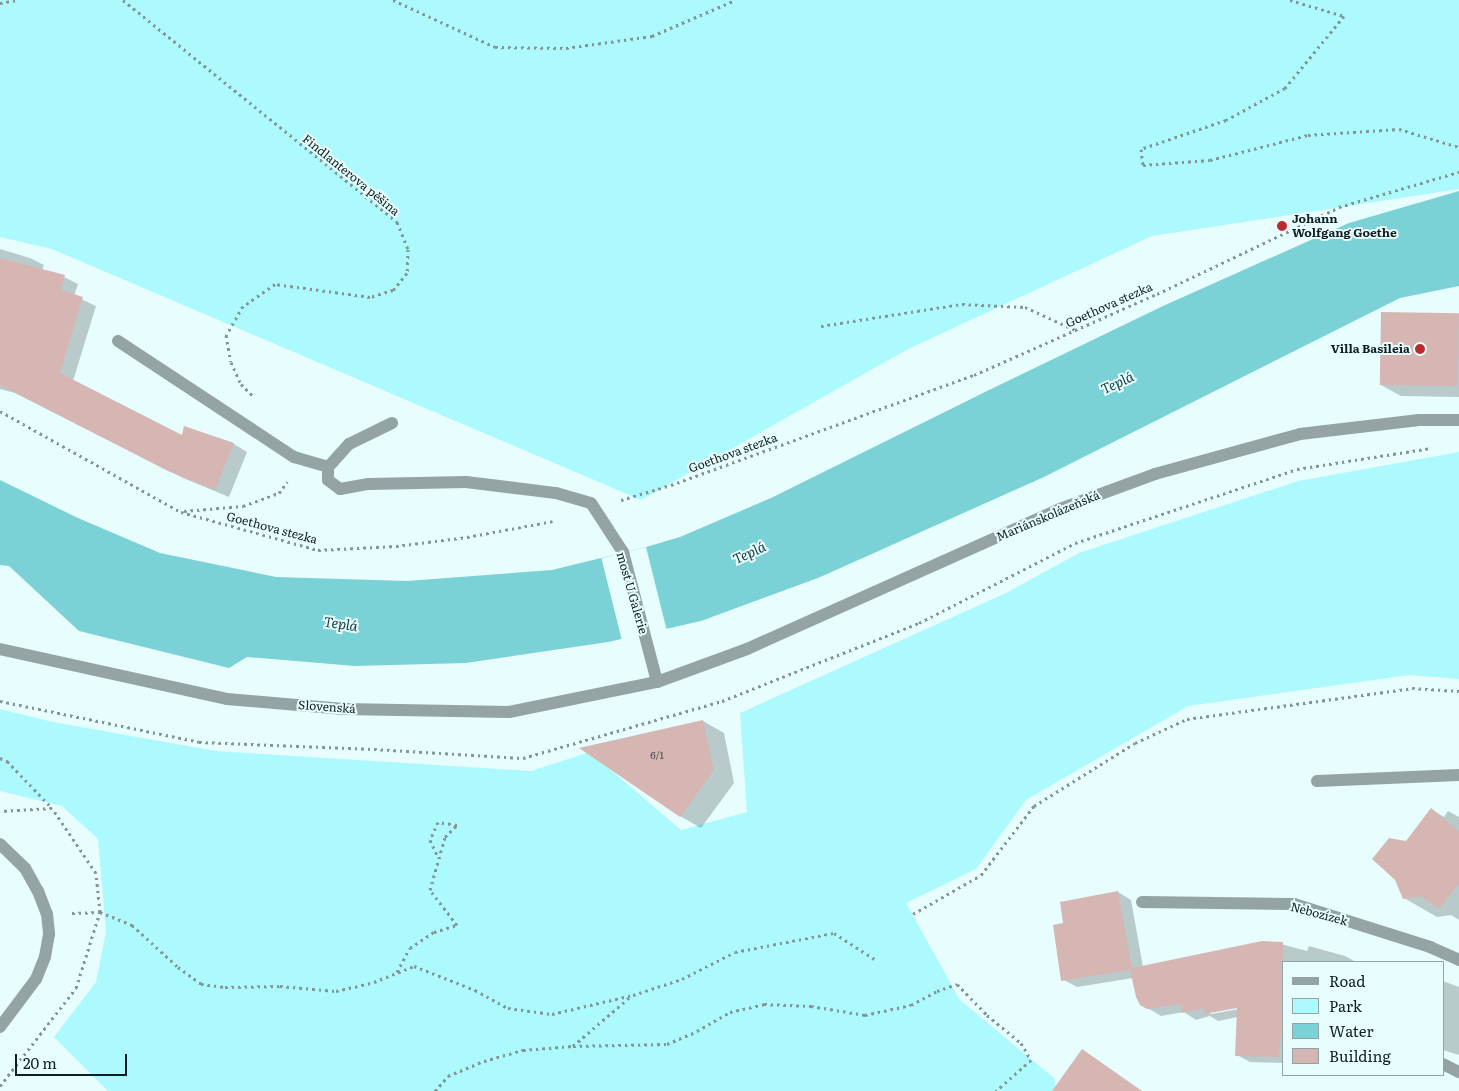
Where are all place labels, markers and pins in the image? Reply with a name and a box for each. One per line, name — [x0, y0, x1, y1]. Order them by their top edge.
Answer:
place label: Johann Wolfgang Goethe — [1292, 212, 1397, 240]
marker: Johann Wolfgang Goethe — [1276, 220, 1288, 232]
place label: Villa Basileia — [1331, 342, 1410, 356]
marker: Villa Basileia — [1414, 343, 1426, 355]

